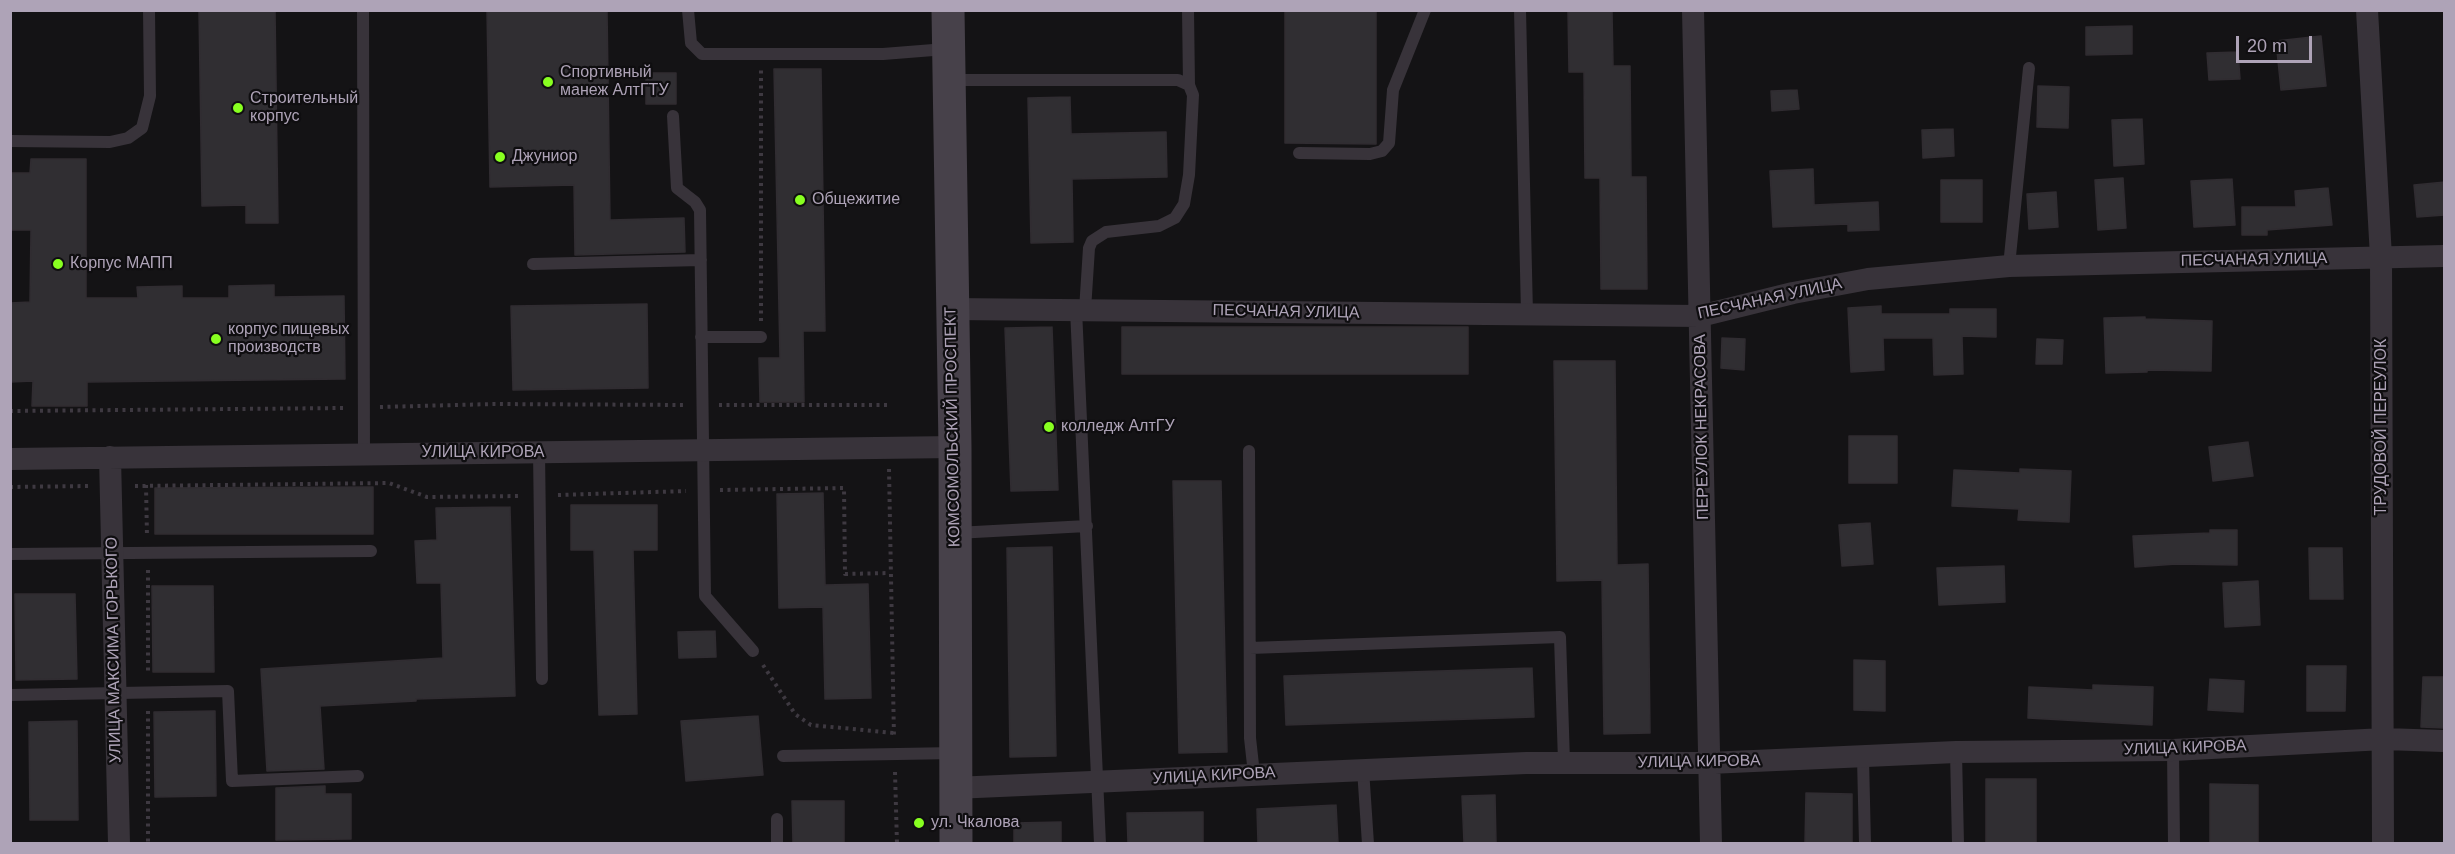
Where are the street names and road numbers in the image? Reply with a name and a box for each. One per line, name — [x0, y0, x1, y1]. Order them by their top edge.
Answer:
street label: ПЕСЧАНАЯ УЛИЦА — [2180, 249, 2328, 271]
street label: ПЕСЧАНАЯ УЛИЦА — [1696, 274, 1844, 324]
street label: ПЕСЧАНАЯ УЛИЦА — [1212, 301, 1360, 323]
street label: КОМСОМОЛЬСКИЙ ПРОСПЕКТ — [941, 307, 965, 547]
street label: ПЕРЕУЛОК НЕКРАСОВА — [1691, 334, 1713, 520]
street label: ТРУДОВОЙ ПЕРЕУЛОК — [2372, 339, 2392, 515]
street label: УЛИЦА КИРОВА — [422, 443, 544, 463]
street label: УЛИЦА МАКСИМА ГОРЬКОГО — [102, 537, 126, 763]
street label: УЛИЦА КИРОВА — [2123, 736, 2247, 760]
street label: УЛИЦА КИРОВА — [1637, 751, 1761, 773]
street label: УЛИЦА КИРОВА — [1152, 763, 1276, 789]

